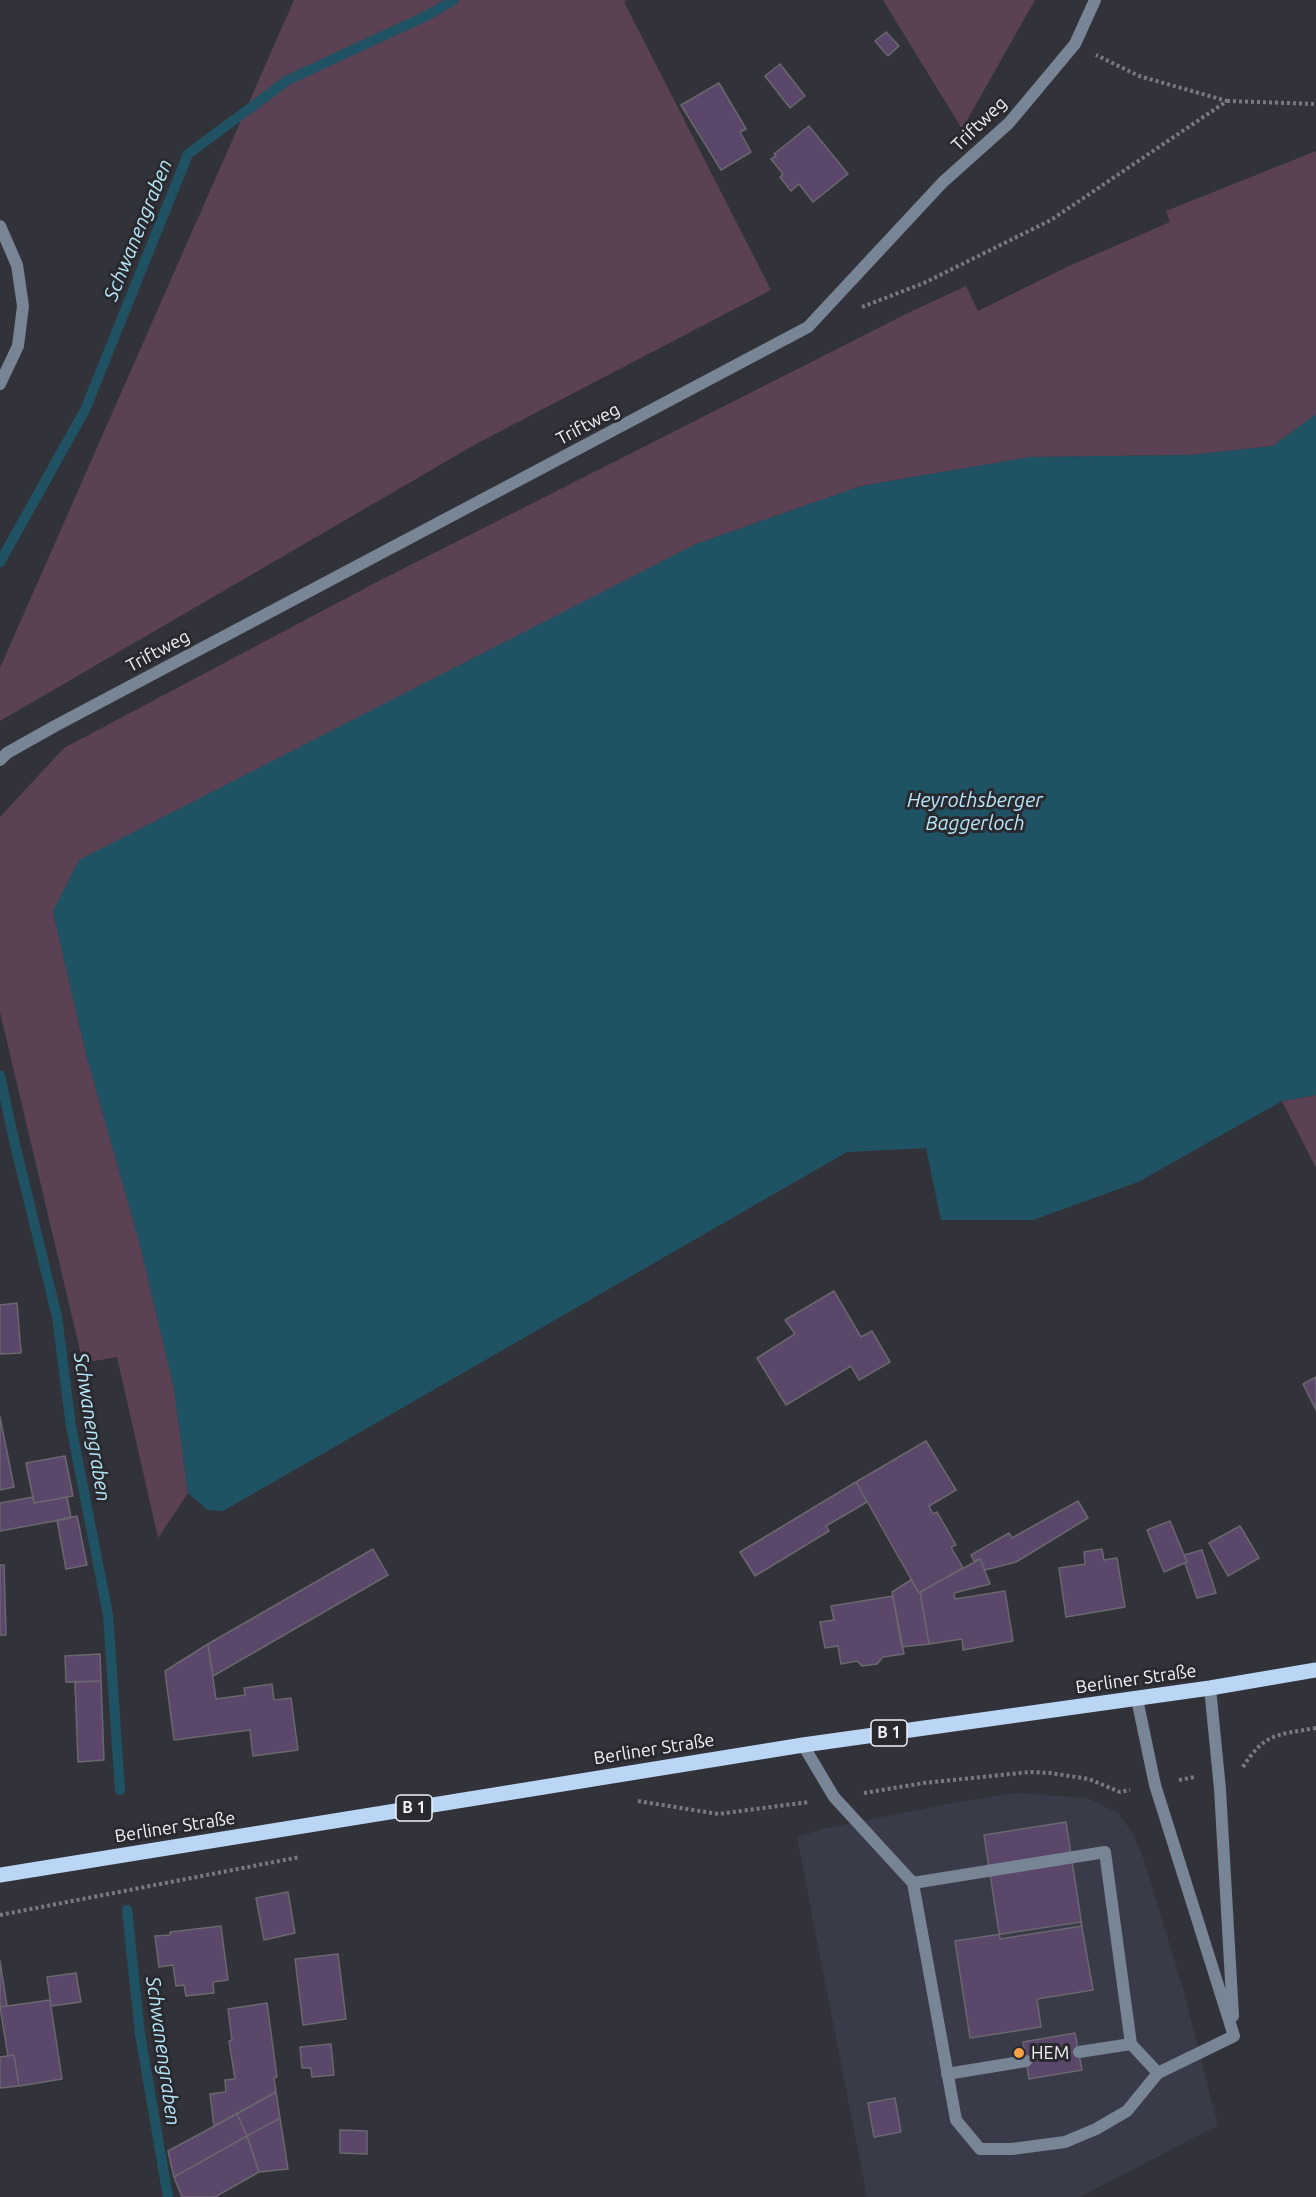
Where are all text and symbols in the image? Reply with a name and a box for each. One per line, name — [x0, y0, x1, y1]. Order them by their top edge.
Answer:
street label: Triftweg — [947, 92, 1011, 156]
water label: Schwanengraben — [99, 156, 177, 304]
street label: Triftweg — [553, 398, 623, 450]
street label: Triftweg — [123, 625, 193, 677]
water label: Heyrothsberger Baggerloch — [907, 788, 1043, 835]
water label: Schwanengraben — [68, 1351, 116, 1503]
street label: Berliner Straße — [1074, 1660, 1198, 1698]
road number: B 1 — [871, 1720, 907, 1746]
street label: Berliner Straße — [592, 1729, 716, 1769]
road number: B 1 — [396, 1795, 432, 1821]
street label: Berliner Straße — [113, 1807, 237, 1847]
water label: Schwanengraben — [141, 1975, 185, 2127]
place label: HEM — [1031, 2042, 1069, 2064]
marker: HEM — [1012, 2046, 1026, 2060]

